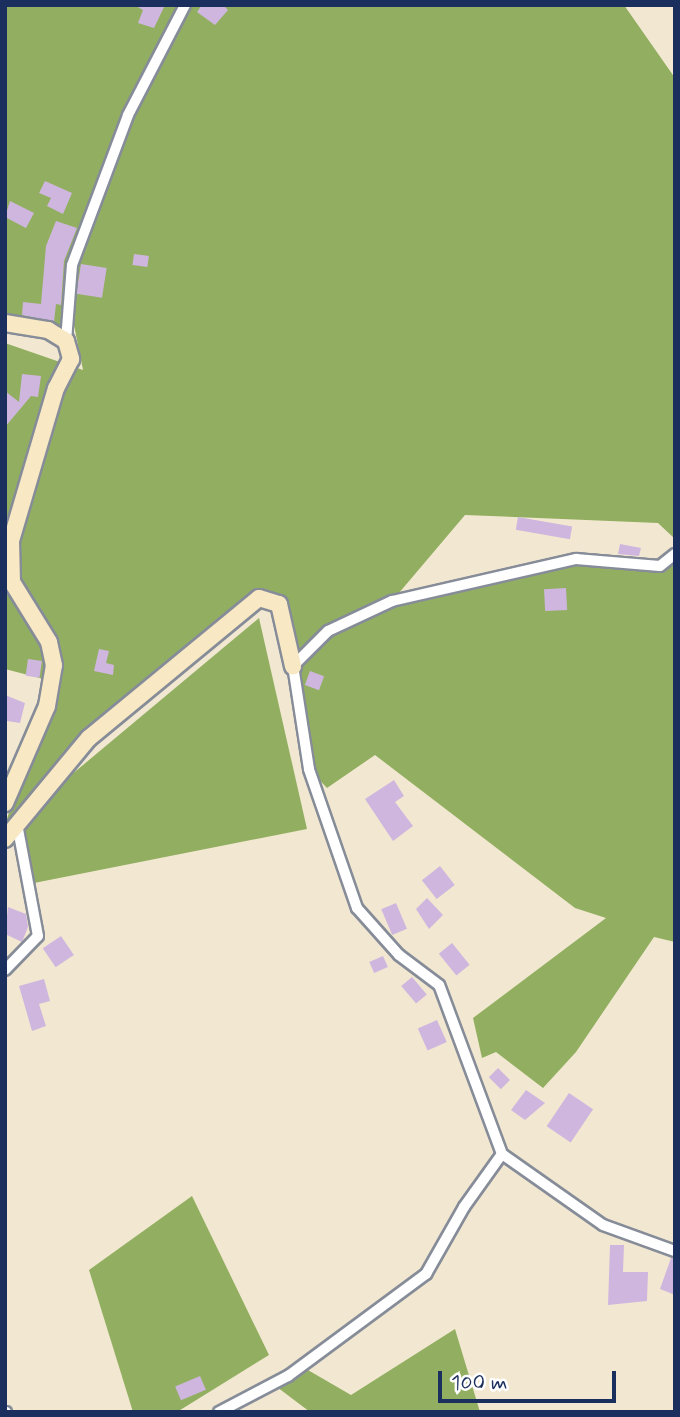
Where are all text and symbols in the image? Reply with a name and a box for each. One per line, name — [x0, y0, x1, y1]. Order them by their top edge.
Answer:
scale bar — [442, 1358, 620, 1402]
text: 100 m — [451, 1369, 507, 1397]

